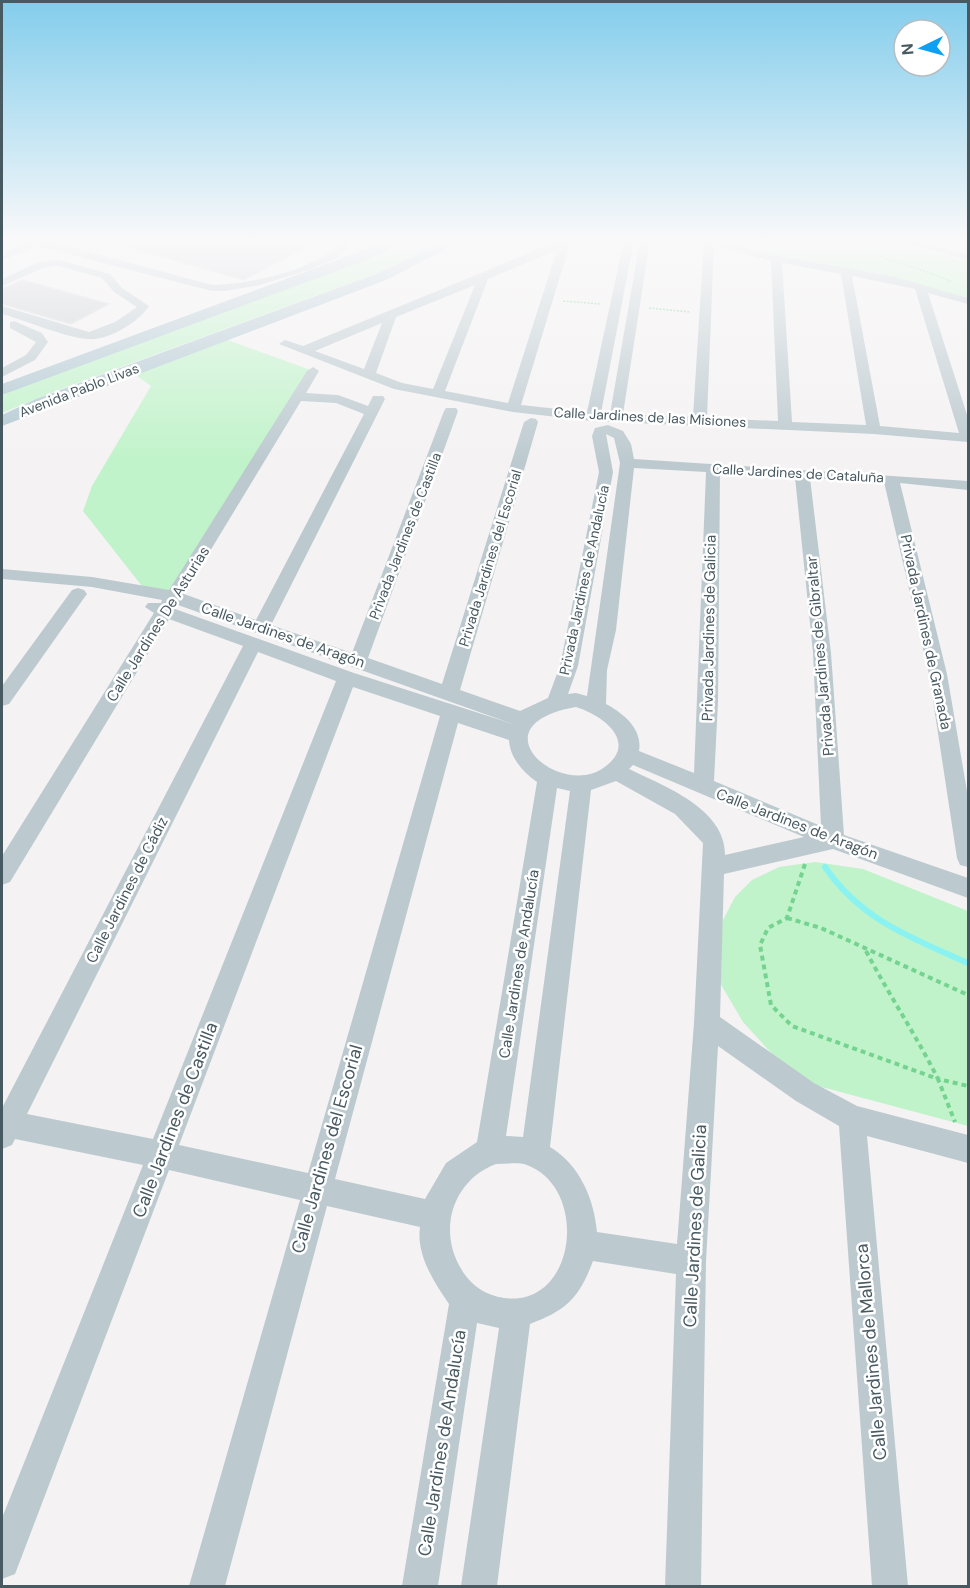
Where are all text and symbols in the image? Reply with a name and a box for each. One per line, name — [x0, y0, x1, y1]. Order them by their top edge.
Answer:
north arrow — [892, 18, 952, 78]
text: N — [897, 43, 919, 56]
street label: Avenida Pablo Livas — [17, 359, 141, 421]
street label: Calle Jardines de las Misiones — [553, 403, 747, 431]
street label: Privada Jardines de Castilla — [365, 450, 445, 622]
street label: Calle Jardines de Cataluña — [712, 460, 884, 486]
street label: Privada Jardines del Escorial — [455, 467, 525, 649]
street label: Privada Jardines de Andalucía — [555, 483, 613, 677]
street label: Privada Jardines de Granada — [896, 533, 956, 731]
street label: Privada Jardines de Galicia — [697, 535, 721, 721]
street label: Calle Jardines De Asturias — [102, 542, 214, 706]
street label: Privada Jardines de Gibraltar — [801, 555, 839, 757]
street label: Calle Jardines de Aragón — [198, 598, 368, 672]
street label: Calle Jardines de Aragón — [713, 784, 881, 864]
street label: Calle Jardines de Cádiz — [81, 813, 173, 966]
street label: Calle Jardines de Andalucía — [494, 868, 544, 1060]
street label: Calle Jardines de Castilla — [127, 1019, 223, 1221]
street label: Calle Jardines del Escorial — [286, 1042, 368, 1256]
street label: Calle Jardines de Galicia — [678, 1124, 712, 1328]
street label: Calle Jardines de Mallorca — [850, 1243, 892, 1461]
street label: Calle Jardines de Andalucía — [412, 1328, 472, 1558]

